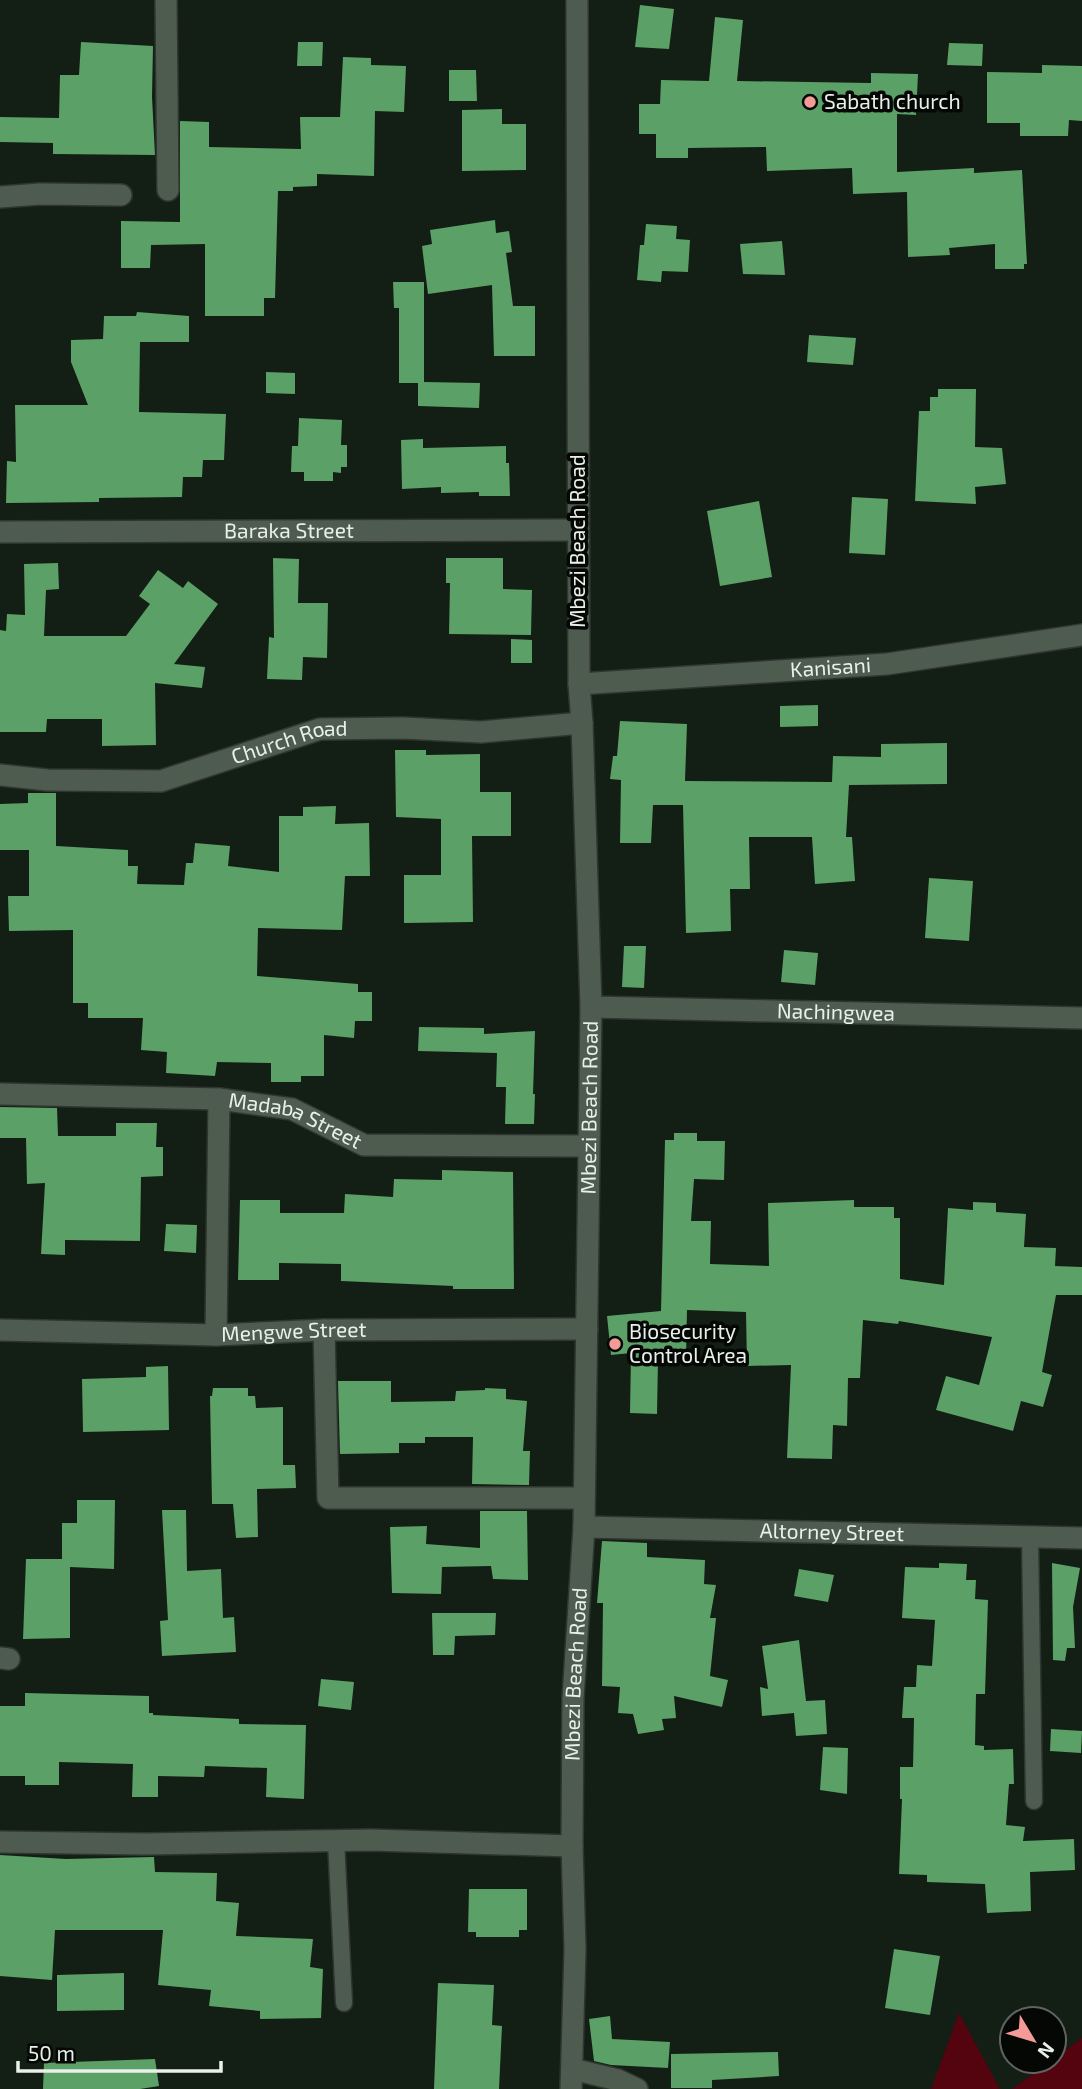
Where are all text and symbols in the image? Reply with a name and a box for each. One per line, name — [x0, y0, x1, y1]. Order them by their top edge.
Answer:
place label: Sabath church — [824, 88, 961, 113]
marker: Sabath church — [802, 94, 818, 110]
street label: Mbezi Beach Road — [564, 454, 589, 628]
street label: Baraka Street — [224, 517, 354, 542]
street label: Kanisani — [789, 651, 872, 681]
street label: Church Road — [228, 715, 348, 768]
street label: Nachingwea — [777, 997, 895, 1025]
street label: Mbezi Beach Road — [574, 1020, 602, 1194]
street label: Madaba Street — [227, 1086, 367, 1153]
street label: Mengwe Street — [221, 1316, 366, 1346]
place label: Biosecurity Control Area — [629, 1318, 747, 1367]
marker: Biosecurity Control Area — [607, 1336, 623, 1352]
street label: Altorney Street — [759, 1517, 905, 1545]
street label: Mbezi Beach Road — [559, 1587, 591, 1761]
north arrow — [998, 2005, 1068, 2075]
scale bar — [18, 2030, 220, 2074]
text: N — [1034, 2038, 1060, 2063]
text: 50 m — [28, 2040, 75, 2065]

